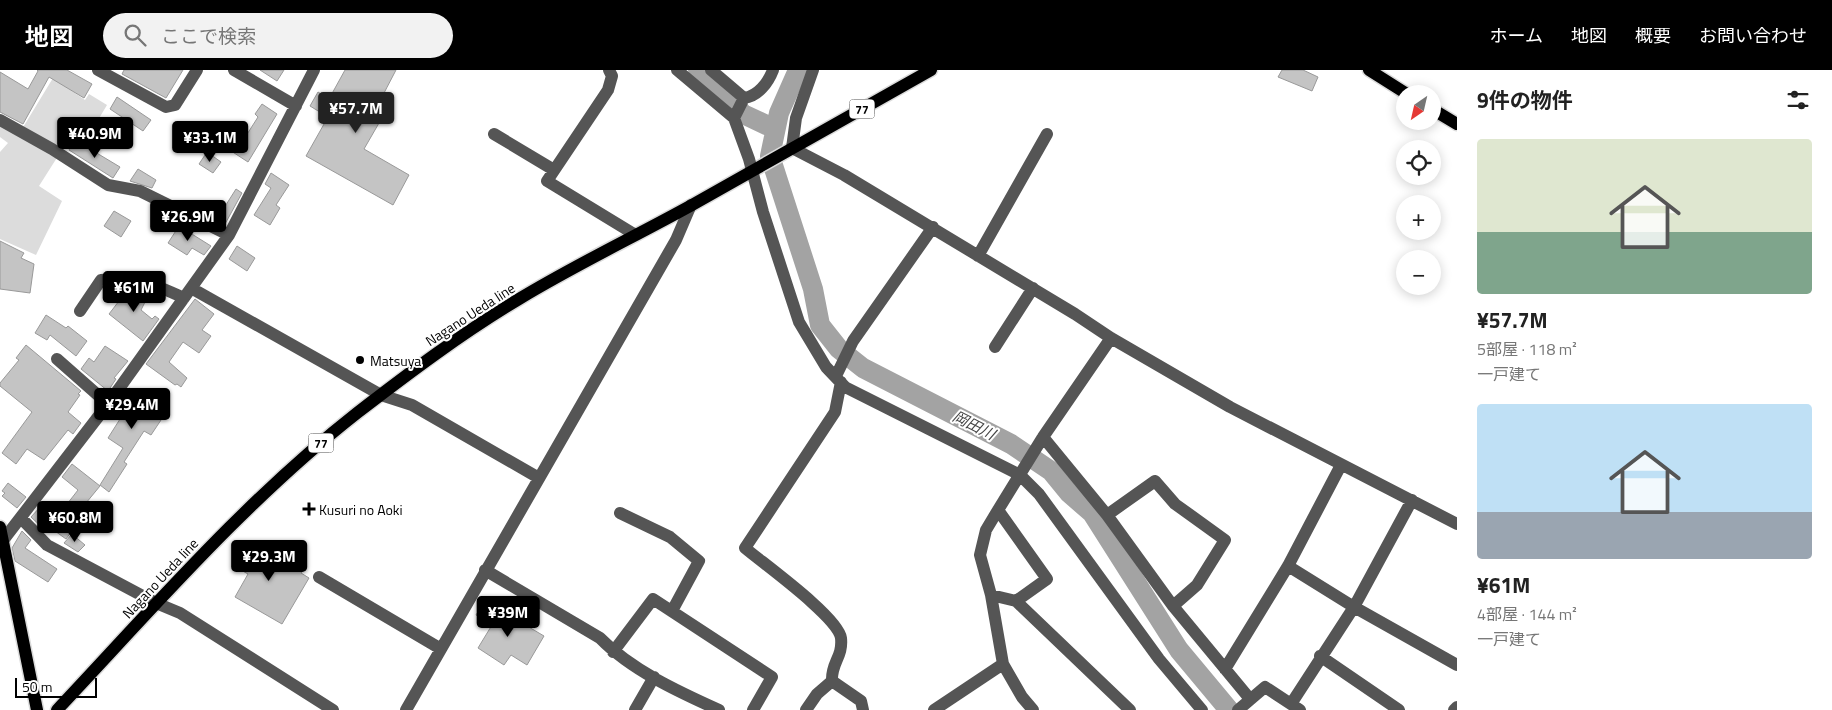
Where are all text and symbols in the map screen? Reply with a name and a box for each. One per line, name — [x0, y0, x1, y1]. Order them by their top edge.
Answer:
search box — [103, 13, 453, 58]
text: 地図 — [25, 18, 73, 54]
icon: search — [121, 21, 149, 49]
text: ここで検索 — [161, 21, 256, 50]
text: ホーム — [1490, 22, 1543, 49]
text: 地図 — [1571, 22, 1607, 49]
text: 概要 — [1635, 22, 1671, 49]
text: お問い合わせ — [1699, 22, 1807, 49]
text: 9件の物件 — [1477, 84, 1573, 116]
north arrow — [1396, 85, 1441, 130]
map controls — [1396, 85, 1441, 295]
icon: filters — [1784, 86, 1812, 114]
pin: ¥57.7M — [315, 92, 397, 134]
text: ¥57.7M — [329, 96, 383, 120]
road number: 77 — [850, 100, 874, 118]
pin: ¥40.9M — [54, 116, 136, 159]
text: ¥40.9M — [68, 121, 122, 145]
pin: ¥33.1M — [169, 121, 251, 163]
text: ¥33.1M — [183, 125, 237, 149]
button: locate — [1396, 140, 1441, 185]
icon: home — [1600, 172, 1690, 262]
button: + — [1396, 195, 1441, 240]
pin: ¥26.9M — [147, 200, 229, 242]
text: ¥26.9M — [161, 204, 215, 228]
button: − — [1396, 250, 1441, 295]
pin: ¥61M — [104, 270, 164, 313]
text: ¥61M — [114, 275, 154, 299]
street label: Nagano Ueda line — [421, 277, 519, 351]
text: ¥57.7M — [1477, 304, 1547, 336]
text: 5部屋 · 118 m² — [1477, 337, 1577, 361]
place label: Matsuya — [370, 350, 421, 371]
marker: Matsuya — [354, 354, 366, 366]
text: 一戸建て — [1477, 362, 1541, 386]
pin: ¥29.4M — [91, 388, 173, 430]
text: ¥29.4M — [105, 392, 159, 416]
water label: 岡田川 — [949, 405, 1001, 446]
road number: 77 — [308, 433, 334, 452]
icon: home — [1600, 437, 1690, 527]
place label: Kusuri no Aoki — [319, 499, 403, 520]
pin: ¥60.8M — [34, 500, 116, 543]
marker: Kusuri no Aoki — [303, 503, 315, 515]
text: ¥60.8M — [48, 505, 102, 529]
street label: Nagano Ueda line — [117, 533, 203, 623]
pin: ¥29.3M — [228, 540, 310, 582]
text: ¥29.3M — [242, 544, 296, 568]
text: ¥61M — [1477, 569, 1530, 601]
pin: ¥39M — [478, 596, 538, 638]
text: ¥39M — [488, 600, 528, 624]
text: 4部屋 · 144 m² — [1477, 602, 1577, 626]
text: 一戸建て — [1477, 627, 1541, 651]
scale bar — [15, 675, 98, 698]
text: 50 m — [22, 676, 52, 697]

